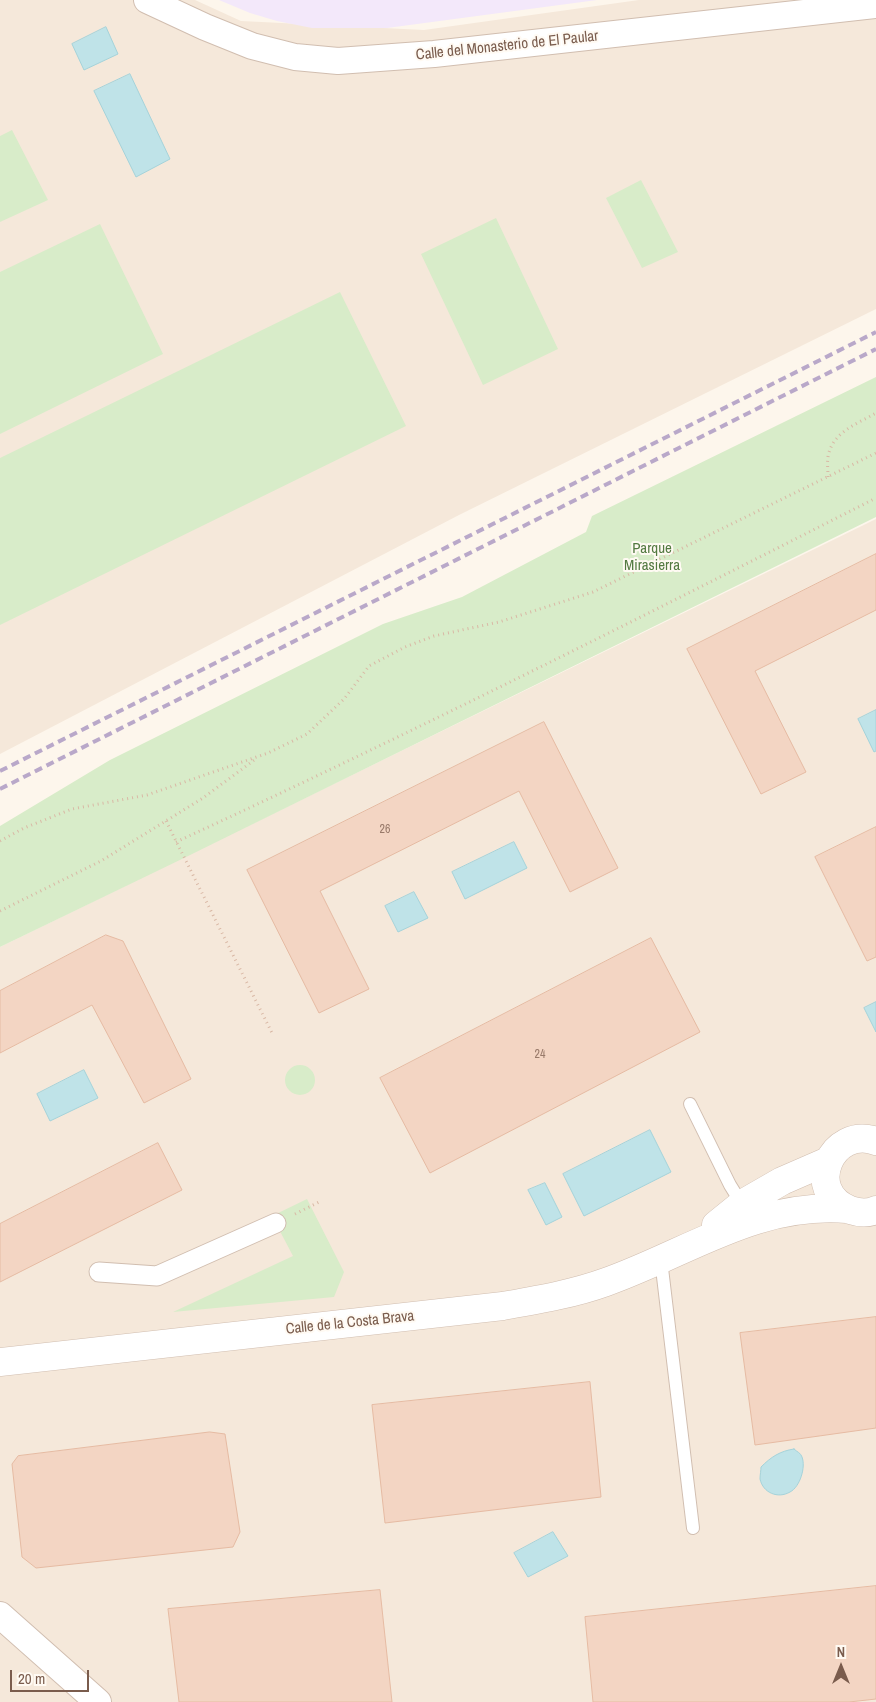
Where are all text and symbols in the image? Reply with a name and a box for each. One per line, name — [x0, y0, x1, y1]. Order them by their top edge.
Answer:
street label: Calle del Monasterio de El Paular — [415, 27, 599, 65]
park label: Parque Mirasierra — [624, 540, 680, 575]
house number: 26 — [380, 823, 390, 837]
house number: 24 — [535, 1048, 545, 1062]
street label: Calle de la Costa Brava — [285, 1307, 415, 1339]
north arrow — [816, 1642, 866, 1692]
text: N — [837, 1643, 845, 1661]
scale bar — [12, 1660, 91, 1692]
text: 20 m — [18, 1668, 45, 1689]

